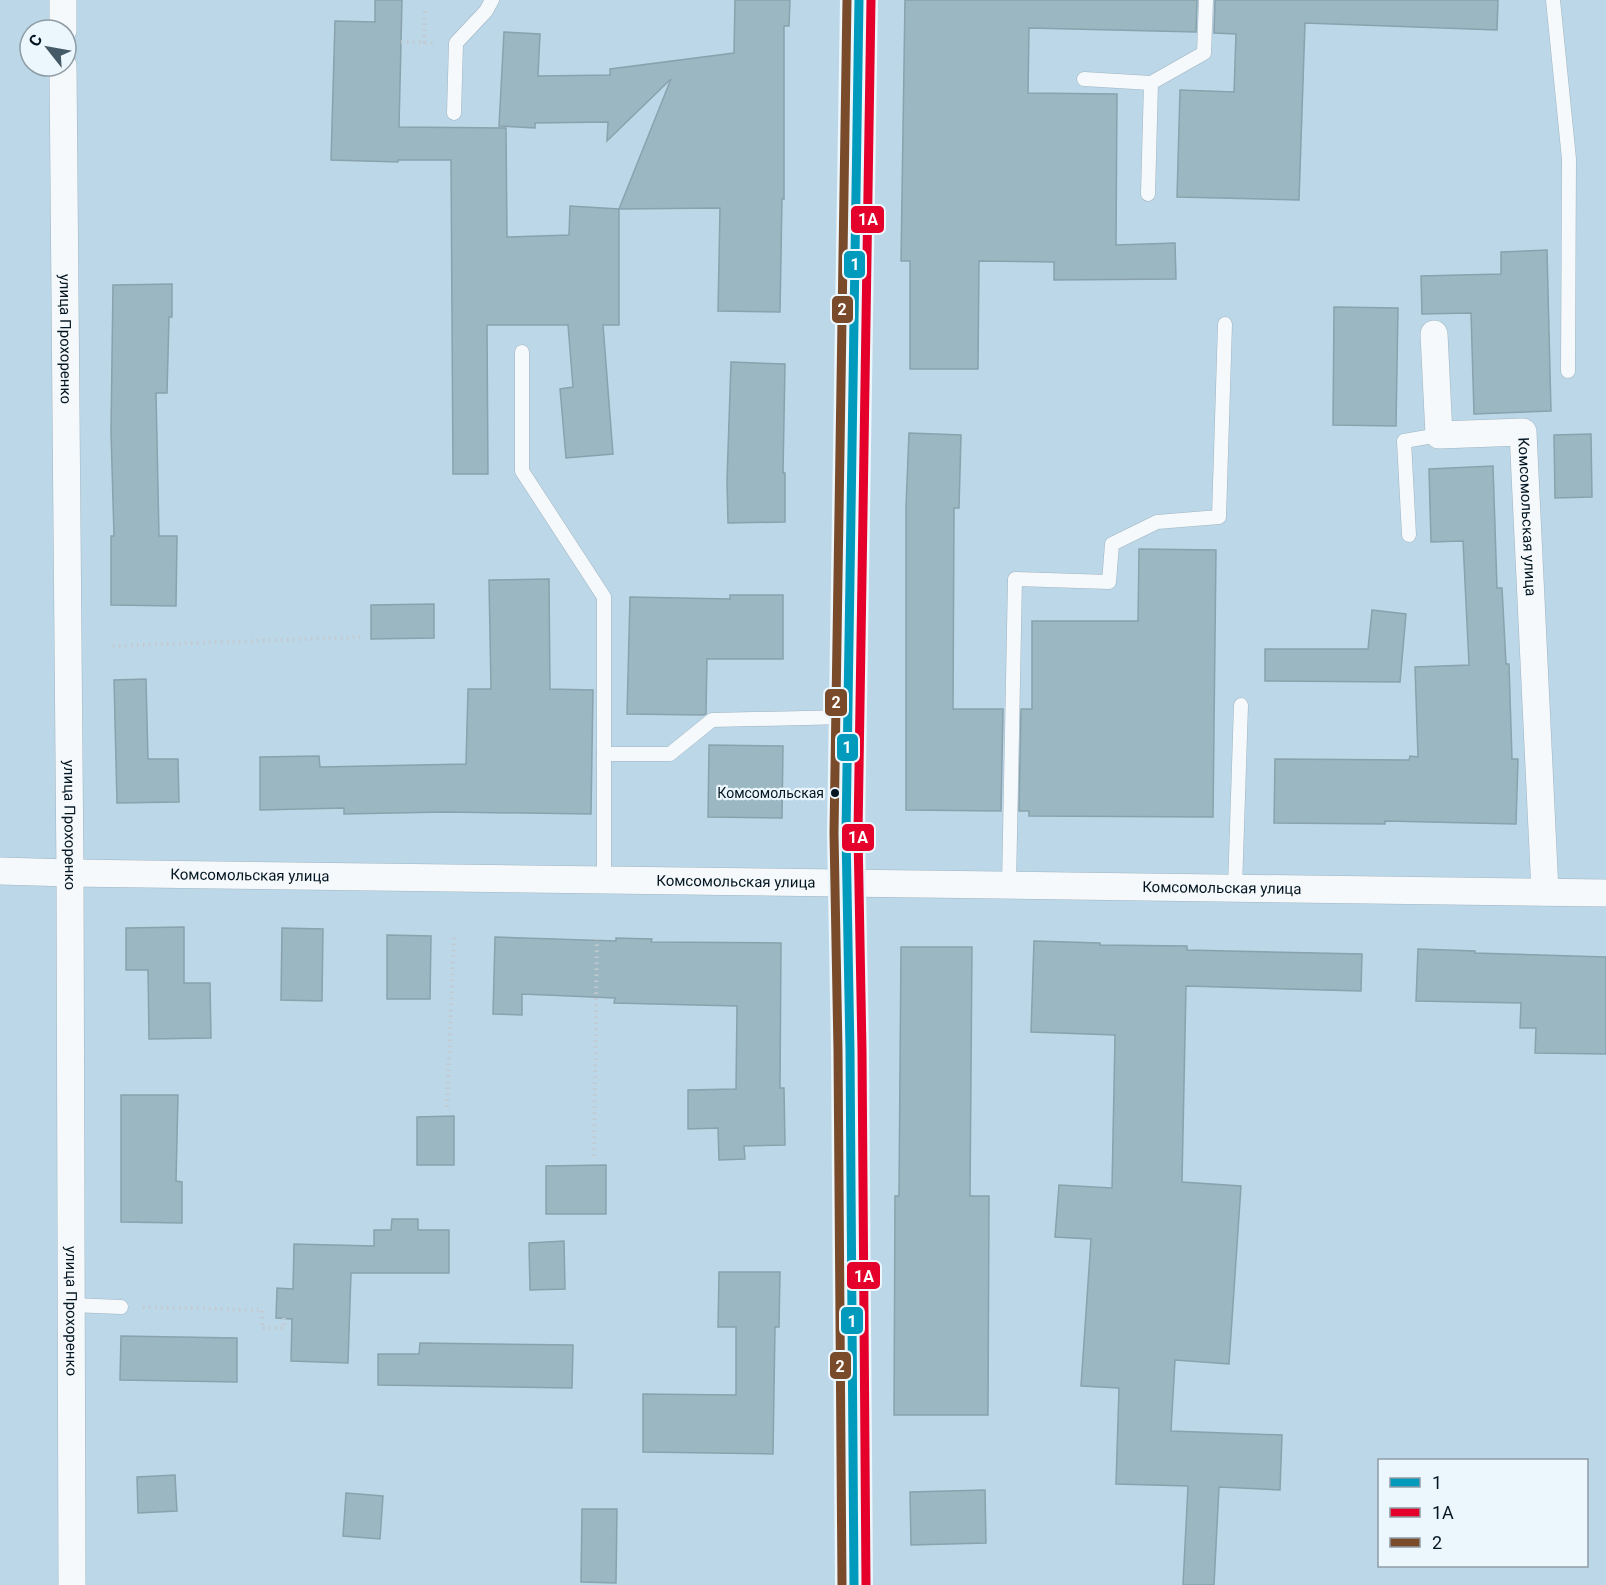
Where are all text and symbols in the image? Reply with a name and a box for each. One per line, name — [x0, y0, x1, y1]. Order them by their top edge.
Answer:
north arrow — [18, 18, 78, 78]
text: С — [25, 31, 46, 50]
line badge: 1А — [850, 205, 885, 234]
text: 1А — [858, 210, 878, 229]
line badge: 1 — [843, 250, 866, 279]
text: 1 — [850, 255, 860, 274]
street label: улица Прохоренко — [56, 274, 75, 404]
line badge: 2 — [831, 295, 854, 324]
text: 2 — [837, 300, 847, 319]
street label: Комсомольская улица — [1514, 437, 1540, 597]
line badge: 2 — [824, 688, 848, 717]
text: 2 — [831, 693, 841, 712]
line badge: 1 — [836, 733, 859, 762]
text: 1 — [842, 738, 852, 757]
street label: улица Прохоренко — [60, 760, 79, 890]
place label: Комсомольская — [717, 785, 824, 801]
marker: Комсомольская — [829, 787, 841, 799]
line badge: 1А — [841, 823, 875, 852]
text: 1А — [848, 828, 868, 847]
street label: Комсомольская улица — [170, 865, 330, 885]
street label: Комсомольская улица — [656, 872, 816, 892]
street label: Комсомольская улица — [1142, 878, 1302, 898]
street label: улица Прохоренко — [62, 1246, 80, 1376]
line badge: 1А — [846, 1261, 881, 1290]
text: 1А — [854, 1267, 874, 1286]
line badge: 1 — [840, 1306, 864, 1335]
text: 1 — [847, 1312, 857, 1331]
line badge: 2 — [829, 1351, 852, 1380]
text: 2 — [835, 1357, 845, 1376]
legend — [1378, 1459, 1588, 1567]
text: 1 — [1432, 1472, 1442, 1493]
text: 1А — [1432, 1502, 1454, 1523]
text: 2 — [1432, 1532, 1442, 1553]

